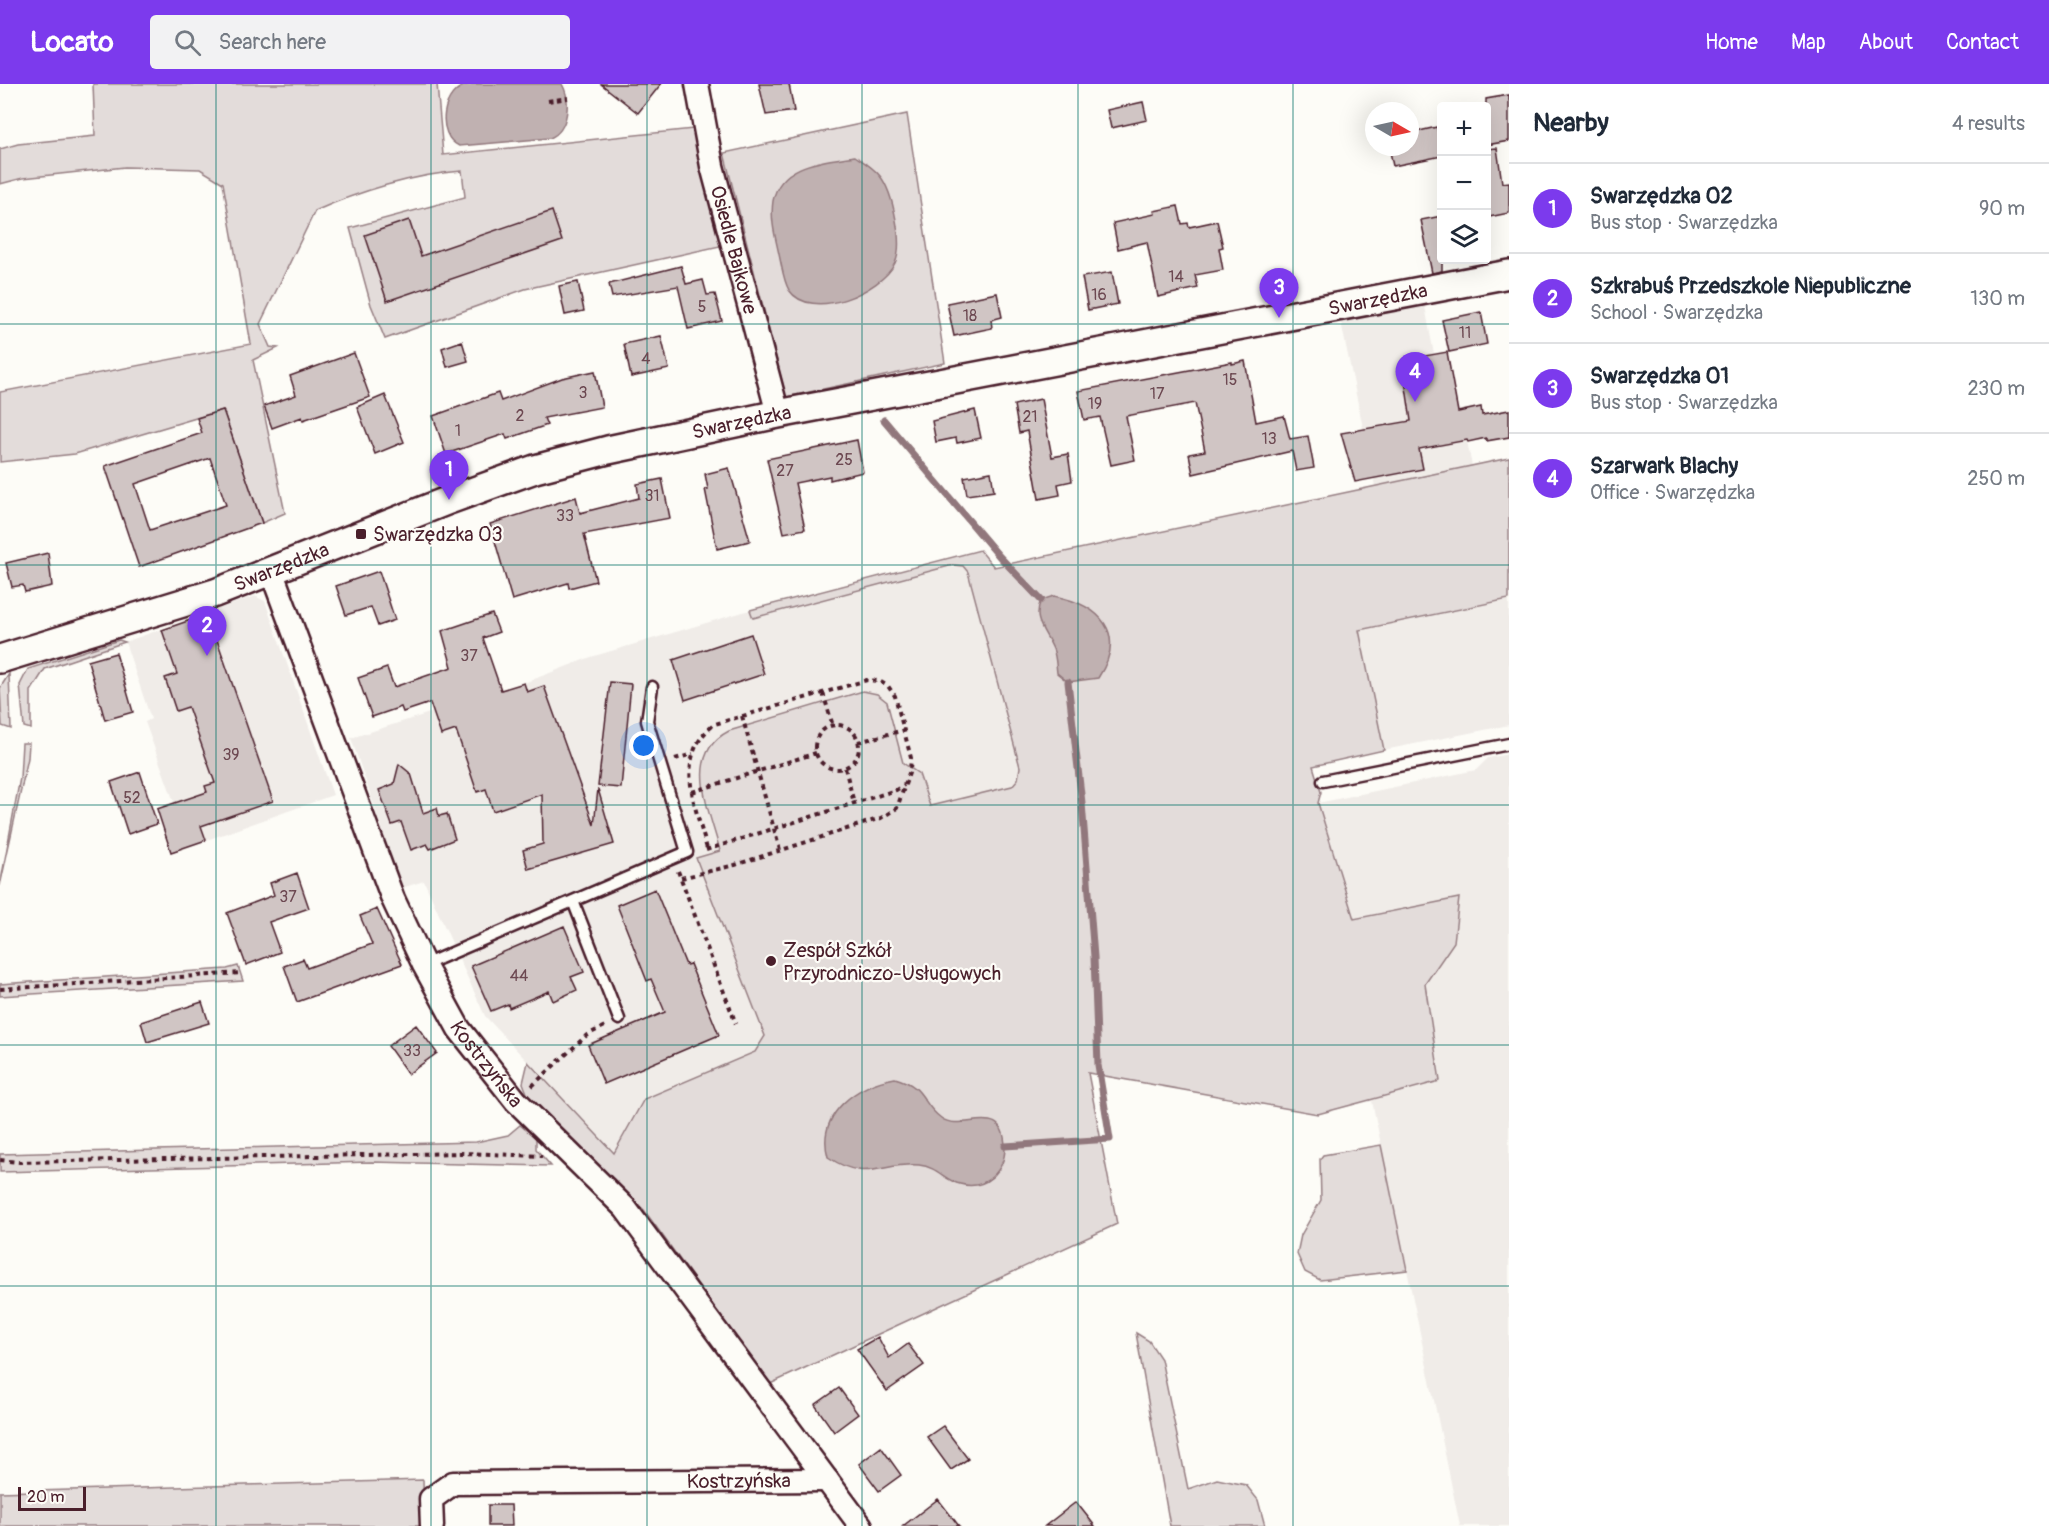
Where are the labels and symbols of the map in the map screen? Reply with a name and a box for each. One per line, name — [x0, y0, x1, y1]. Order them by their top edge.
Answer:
north arrow — [1365, 102, 1419, 156]
street label: Osiedle Bajkowe — [705, 183, 763, 317]
house number: 14 — [1168, 267, 1184, 287]
pin: 3 — [1260, 268, 1298, 318]
street label: Swarzędzka — [1326, 278, 1430, 321]
house number: 16 — [1091, 285, 1107, 305]
house number: 5 — [698, 297, 706, 317]
house number: 18 — [963, 306, 977, 326]
house number: 11 — [1459, 323, 1471, 343]
house number: 4 — [641, 349, 651, 369]
pin: 4 — [1396, 352, 1434, 402]
house number: 15 — [1223, 370, 1237, 390]
house number: 3 — [579, 383, 588, 403]
house number: 17 — [1150, 384, 1165, 404]
house number: 19 — [1088, 394, 1102, 414]
street label: Swarzędzka — [690, 400, 793, 445]
house number: 2 — [516, 406, 525, 426]
house number: 21 — [1022, 407, 1038, 427]
house number: 1 — [455, 421, 461, 441]
house number: 13 — [1261, 429, 1277, 449]
pin: 1 — [430, 450, 468, 500]
house number: 25 — [835, 450, 853, 470]
house number: 27 — [776, 461, 794, 481]
house number: 31 — [644, 486, 660, 506]
house number: 33 — [556, 506, 574, 526]
place label: Swarzędzka 03 — [373, 522, 503, 547]
marker: Swarzędzka 03 — [354, 527, 368, 541]
street label: Swarzędzka — [230, 537, 333, 597]
pin: 2 — [188, 606, 226, 656]
house number: 37 — [460, 646, 478, 666]
your location — [629, 731, 658, 760]
house number: 39 — [222, 745, 240, 765]
house number: 52 — [123, 788, 141, 808]
house number: 37 — [279, 887, 297, 907]
place label: Zespół Szkół Przyrodniczo-Usługowych — [783, 938, 1001, 986]
marker: Zespół Szkół Przyrodniczo-Usługowych — [764, 954, 778, 968]
house number: 44 — [510, 966, 528, 986]
street label: Kostrzyńska — [444, 1017, 528, 1113]
house number: 33 — [403, 1041, 421, 1061]
street label: Kostrzyńska — [687, 1468, 791, 1494]
scale bar — [18, 1484, 86, 1512]

